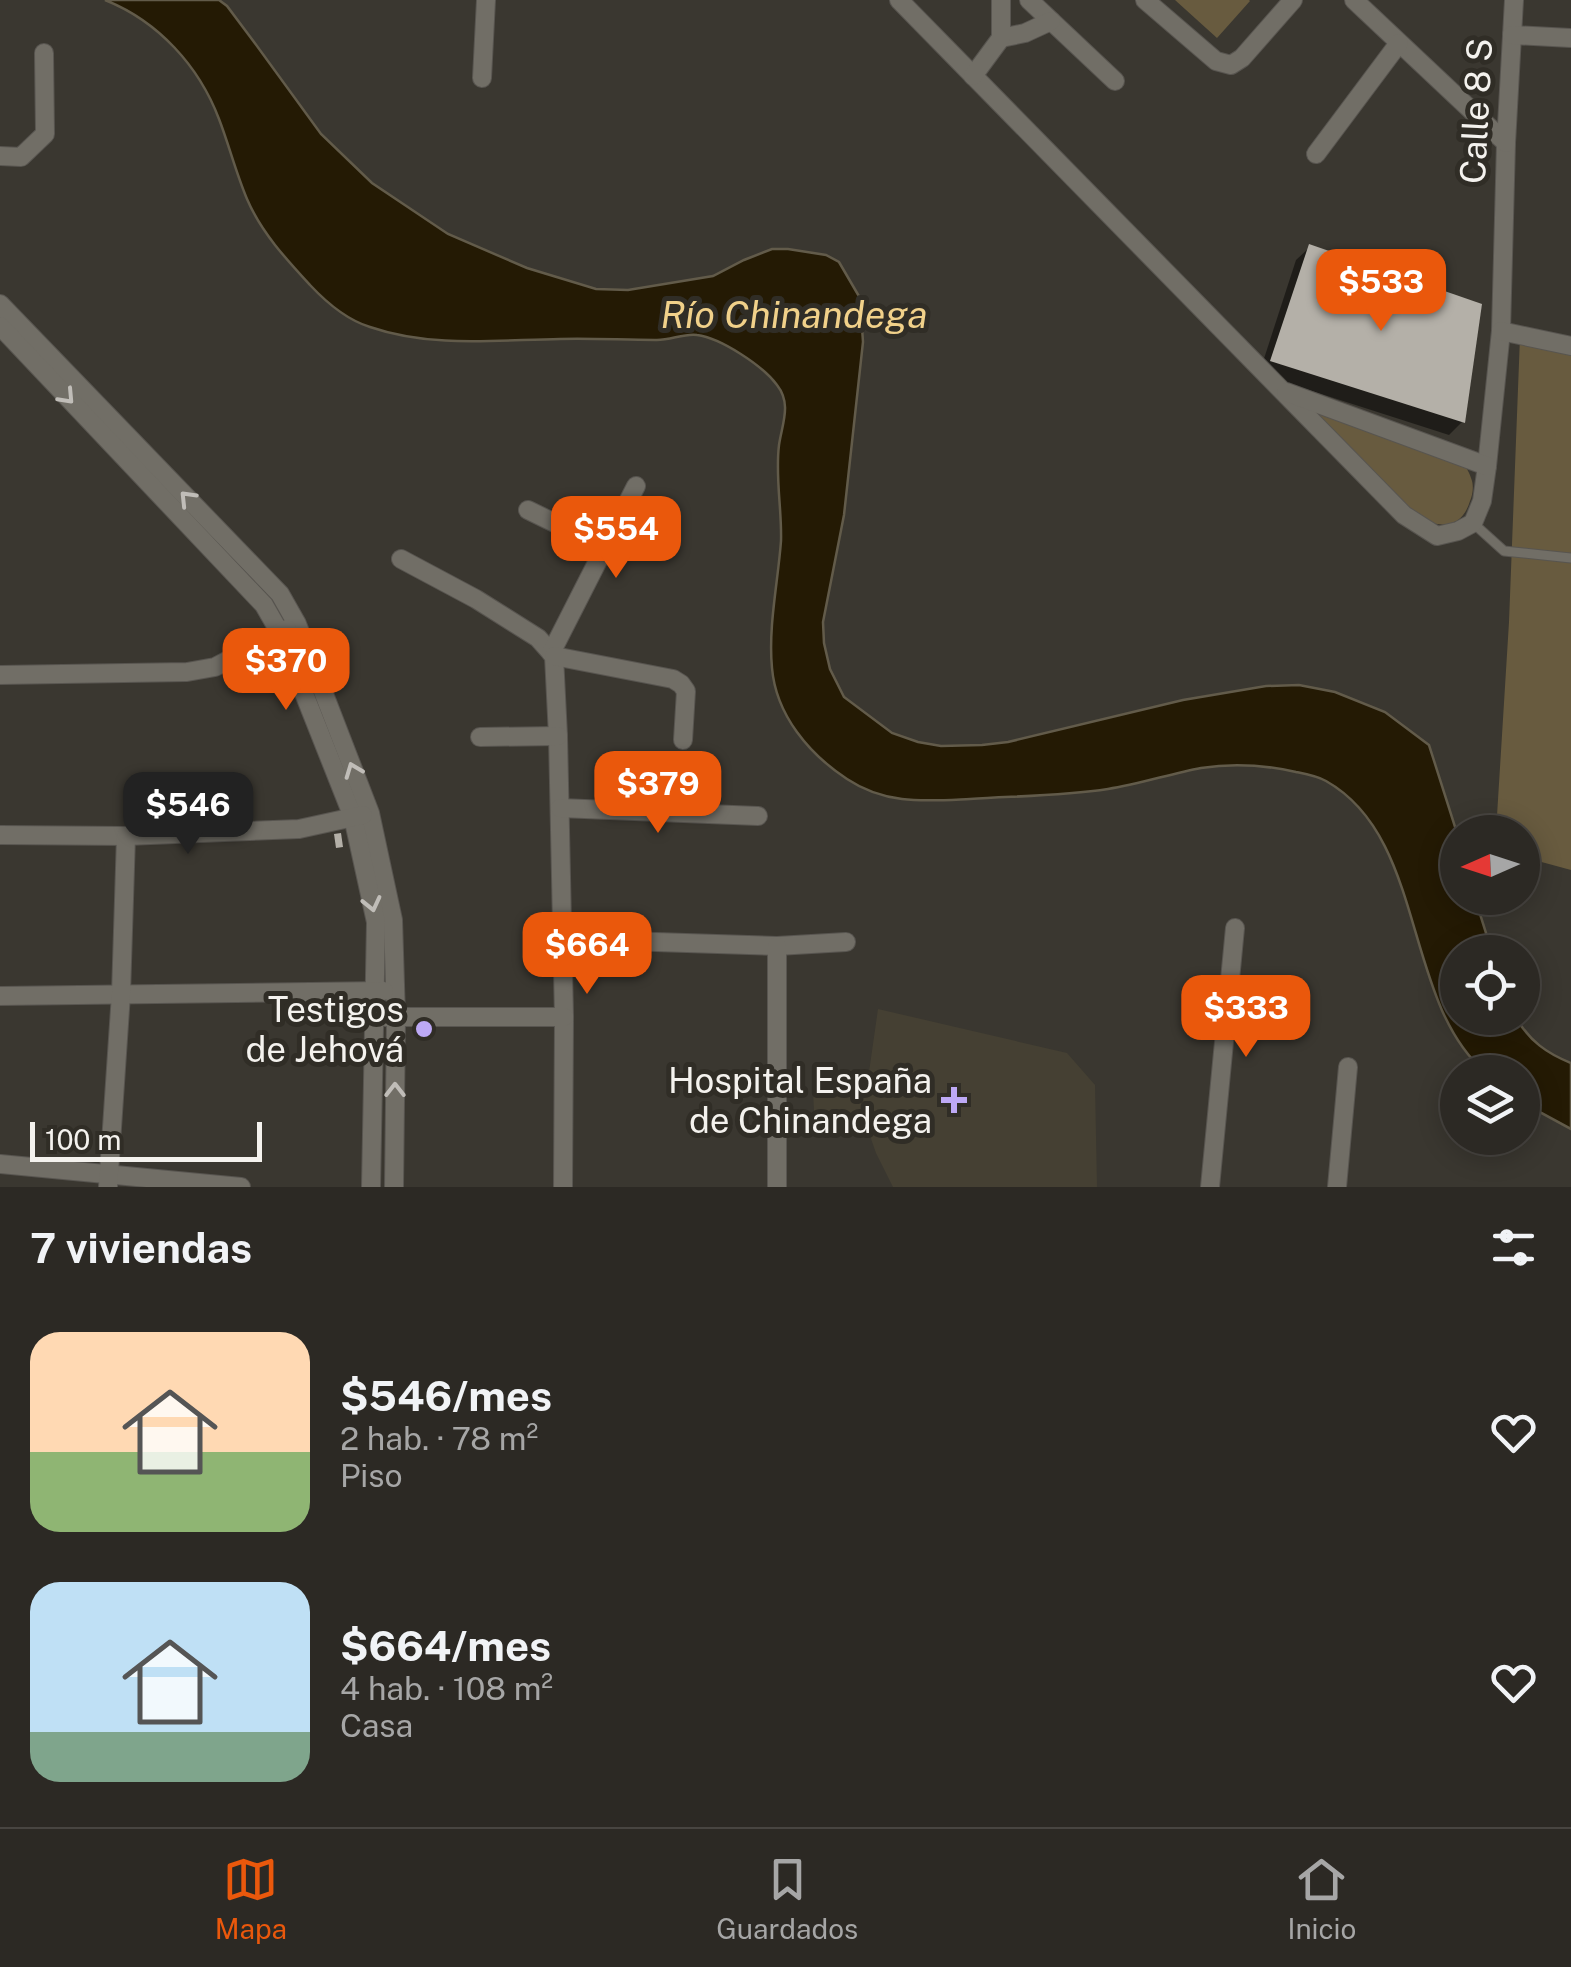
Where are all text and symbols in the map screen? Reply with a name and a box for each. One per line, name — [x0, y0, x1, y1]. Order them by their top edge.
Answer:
street label: Calle 8 S — [1452, 37, 1500, 185]
pin: $533 — [1322, 249, 1440, 334]
text: $533 — [1338, 263, 1424, 300]
water label: Río Chinandega — [661, 292, 927, 337]
one-way arrow — [55, 385, 73, 404]
one-way arrow — [181, 491, 199, 509]
pin: $554 — [557, 496, 675, 581]
text: $554 — [573, 510, 659, 547]
pin: $370 — [227, 628, 345, 713]
text: $370 — [245, 642, 327, 679]
pin: $379 — [599, 751, 717, 836]
one-way arrow — [345, 762, 365, 780]
text: $379 — [616, 765, 700, 802]
pin: $546 — [129, 772, 247, 857]
text: $546 — [145, 786, 231, 823]
north arrow — [1440, 815, 1540, 915]
map controls — [1440, 815, 1540, 1155]
one-way arrow — [360, 895, 381, 912]
pin: $664 — [528, 912, 646, 997]
text: $664 — [545, 926, 629, 963]
button: locate — [1440, 935, 1540, 1035]
pin: $333 — [1187, 975, 1305, 1060]
place label: Testigos de Jehová — [245, 989, 404, 1070]
text: $333 — [1203, 989, 1289, 1026]
marker: Testigos de Jehová — [413, 1018, 435, 1040]
button: layers — [1440, 1055, 1540, 1155]
place label: Hospital España de Chinandega — [668, 1060, 932, 1141]
one-way arrow — [384, 1081, 406, 1096]
marker: Hospital España de Chinandega — [941, 1087, 967, 1113]
scale bar — [30, 1117, 262, 1162]
text: 100 m — [45, 1123, 122, 1156]
icon: filters — [1486, 1220, 1541, 1275]
text: 7 viviendas — [30, 1223, 252, 1272]
text: $546/mes — [340, 1371, 552, 1420]
icon: home — [110, 1372, 230, 1492]
icon: heart — [1486, 1405, 1541, 1460]
text: 2 hab. · 78 m² — [340, 1420, 538, 1457]
text: Piso — [340, 1457, 403, 1494]
text: $664/mes — [340, 1621, 551, 1670]
icon: home — [110, 1622, 230, 1742]
icon: heart — [1486, 1655, 1541, 1710]
text: 4 hab. · 108 m² — [340, 1670, 553, 1707]
text: Casa — [340, 1707, 413, 1744]
tab: Mapa — [215, 1852, 287, 1945]
tab: Guardados — [716, 1852, 858, 1945]
tab: Inicio — [1287, 1852, 1356, 1945]

